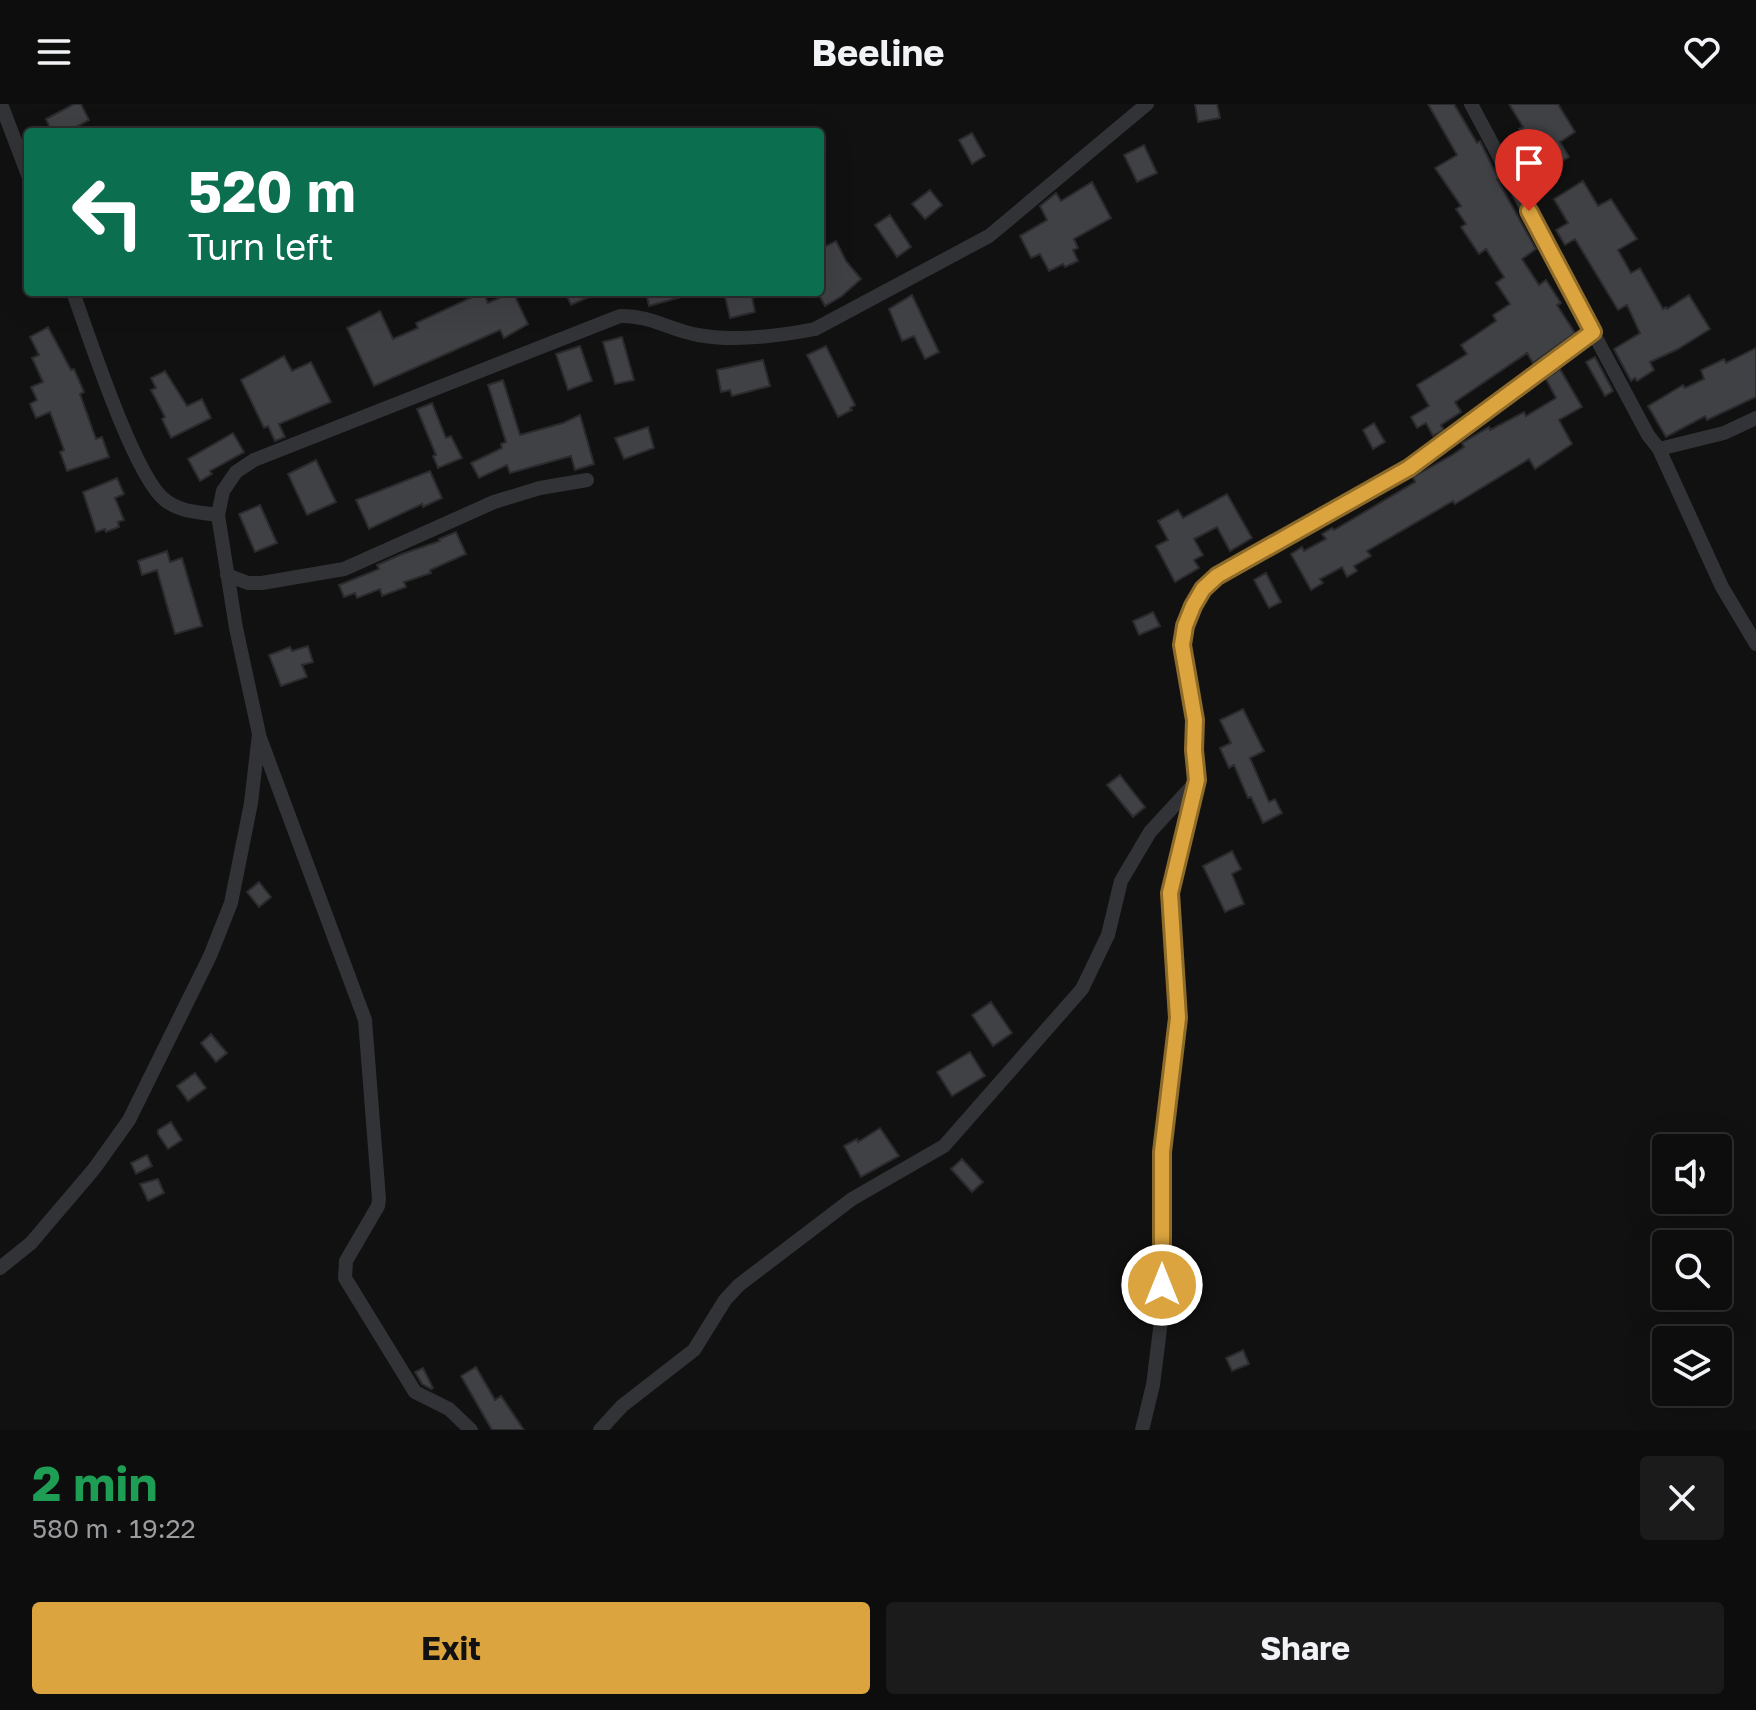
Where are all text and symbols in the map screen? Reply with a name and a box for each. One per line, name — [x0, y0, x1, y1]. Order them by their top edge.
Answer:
icon: menu — [32, 30, 76, 74]
icon: heart — [1680, 30, 1724, 74]
text: Beeline — [812, 31, 944, 74]
pin — [1495, 129, 1563, 211]
icon: arrive — [1507, 141, 1551, 185]
text: 520 m — [188, 157, 356, 224]
icon: left — [56, 160, 160, 264]
text: Turn left — [188, 225, 334, 268]
map controls — [1652, 1134, 1732, 1406]
button: sound — [1652, 1134, 1732, 1214]
button: search — [1652, 1230, 1732, 1310]
position arrow — [1120, 1243, 1204, 1327]
button: layers — [1652, 1326, 1732, 1406]
text: 2 min — [32, 1454, 157, 1512]
button: close — [1640, 1456, 1724, 1540]
text: 580 m · 19:22 — [32, 1513, 196, 1544]
button: Exit — [32, 1602, 870, 1694]
button: Share — [886, 1602, 1724, 1694]

